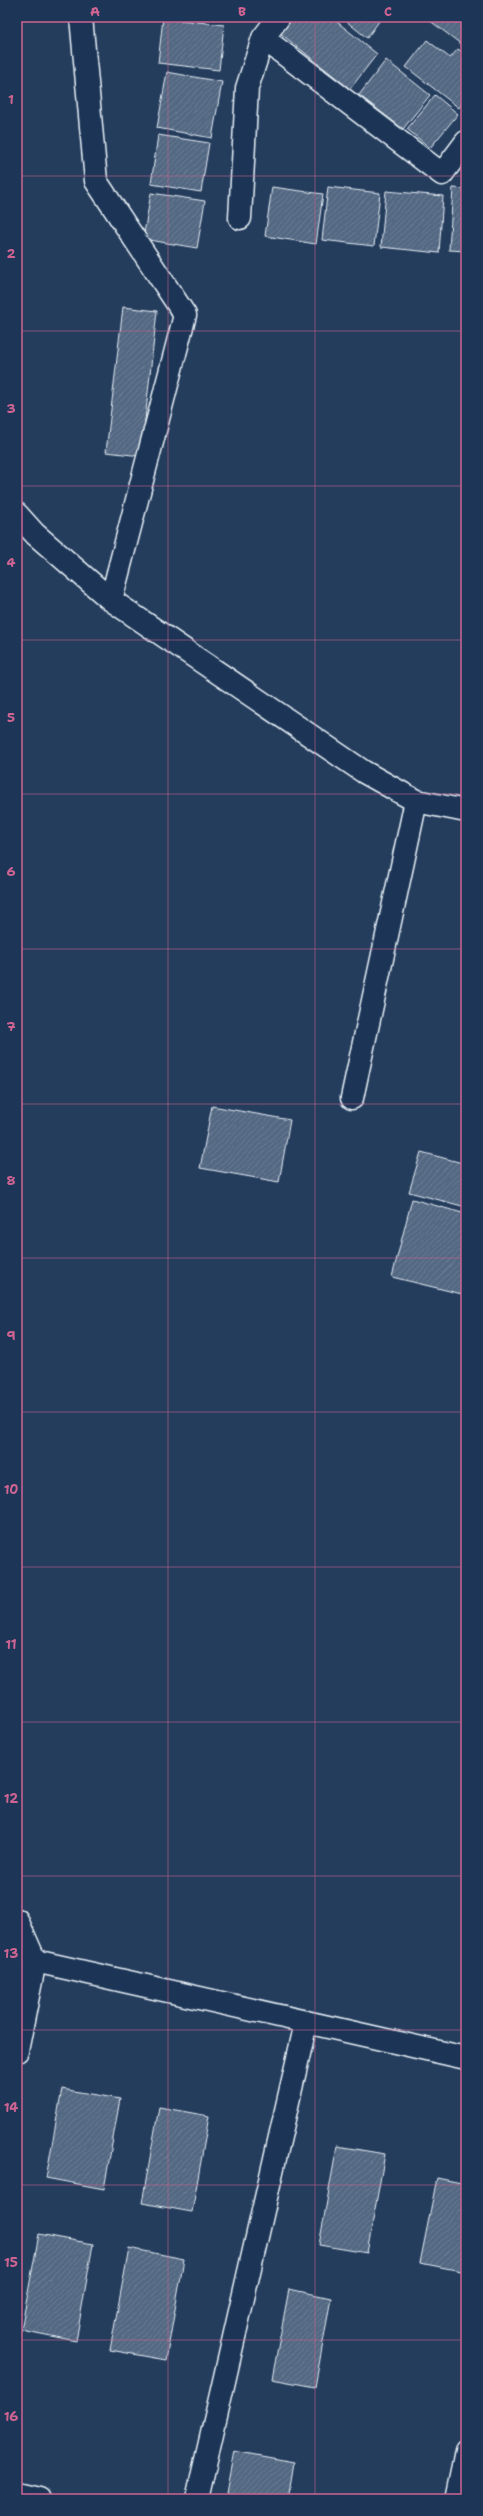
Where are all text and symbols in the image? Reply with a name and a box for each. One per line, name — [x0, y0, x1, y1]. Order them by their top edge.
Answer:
text: A — [90, 3, 100, 20]
text: B — [238, 3, 246, 20]
text: C — [384, 3, 392, 20]
text: 1 — [8, 91, 14, 108]
text: 2 — [6, 245, 16, 262]
text: 3 — [6, 400, 16, 417]
text: 4 — [6, 554, 16, 571]
text: 5 — [7, 709, 15, 726]
text: 6 — [6, 863, 16, 880]
text: 7 — [6, 1018, 16, 1035]
text: 8 — [6, 1172, 16, 1189]
text: 9 — [6, 1327, 16, 1344]
text: 10 — [4, 1481, 18, 1498]
text: 11 — [5, 1636, 17, 1653]
text: 12 — [4, 1790, 18, 1807]
text: 13 — [4, 1945, 18, 1962]
text: 14 — [4, 2099, 18, 2116]
text: 15 — [4, 2254, 18, 2271]
text: 16 — [4, 2408, 18, 2425]

